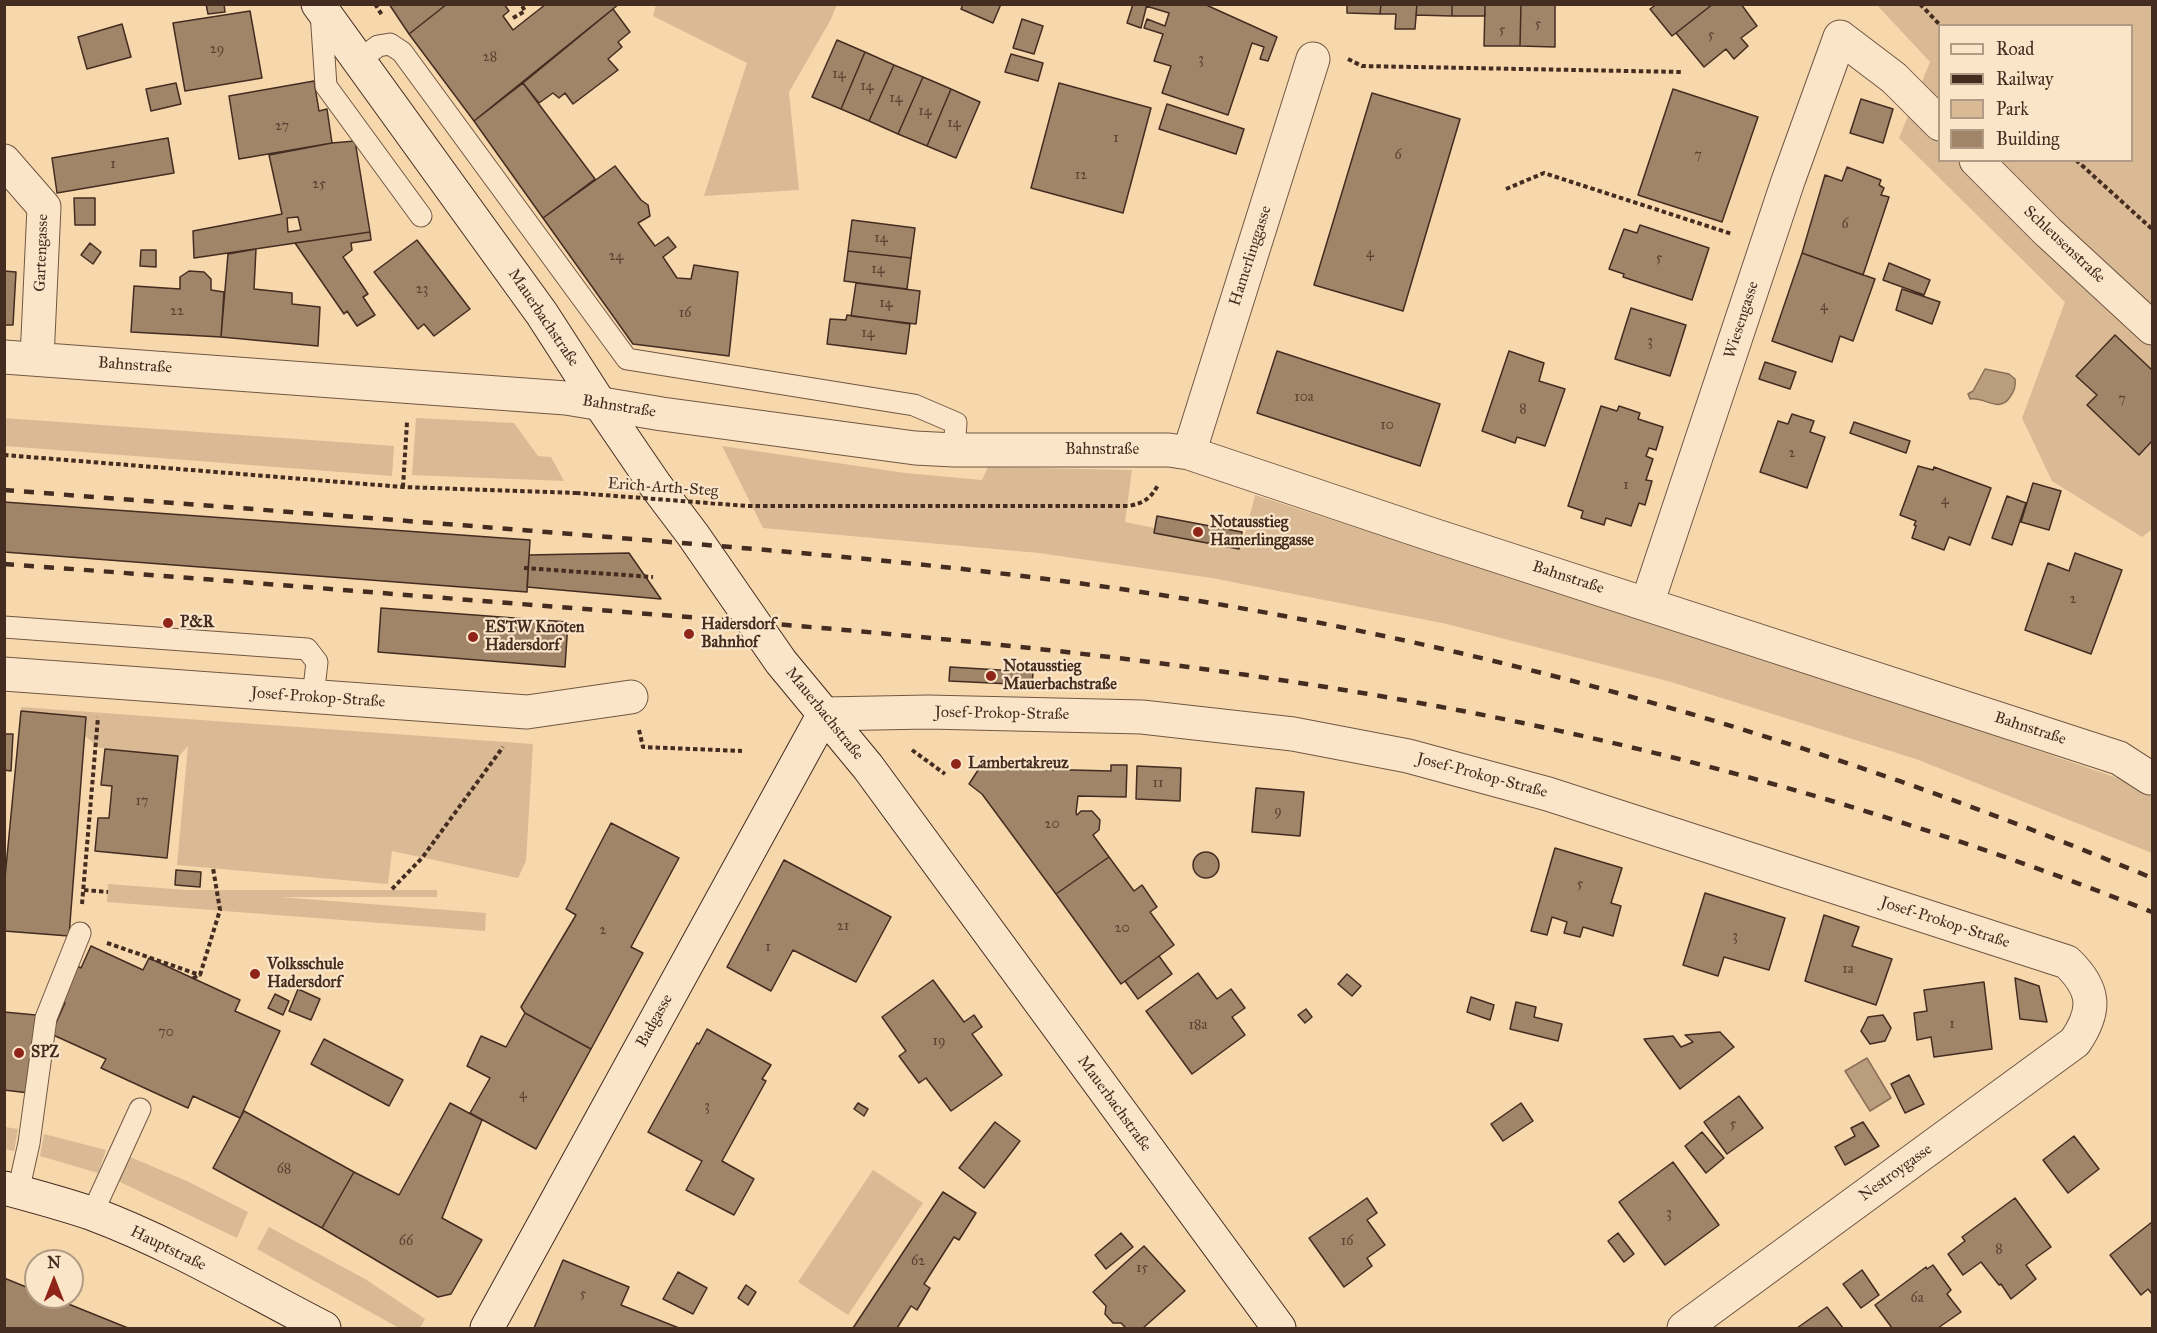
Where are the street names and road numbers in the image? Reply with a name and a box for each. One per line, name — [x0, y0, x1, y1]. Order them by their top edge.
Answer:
street label: Schleusenstraße — [2019, 202, 2109, 288]
street label: Hamerlinggasse — [1226, 204, 1276, 308]
street label: Gartengasse — [31, 214, 53, 292]
street label: Mauerbachstraße — [503, 265, 583, 371]
street label: Wiesengasse — [1721, 279, 1763, 361]
street label: Bahnstraße — [97, 354, 173, 378]
street label: Bahnstraße — [581, 392, 657, 422]
street label: Bahnstraße — [1065, 440, 1139, 460]
street label: Erich-Arth-Steg — [607, 475, 719, 501]
street label: Bahnstraße — [1530, 557, 1606, 599]
street label: Mauerbachstraße — [781, 664, 867, 764]
street label: Josef-Prokop-Straße — [250, 684, 386, 712]
street label: Josef-Prokop-Straße — [935, 703, 1069, 725]
street label: Bahnstraße — [1992, 708, 2068, 750]
street label: Josef-Prokop-Straße — [1415, 749, 1549, 803]
street label: Josef-Prokop-Straße — [1878, 893, 2012, 953]
street label: Badgasse — [633, 991, 677, 1051]
street label: Mauerbachstraße — [1073, 1052, 1155, 1156]
street label: Nestroygasse — [1856, 1140, 1936, 1206]
street label: Hauptstraße — [127, 1222, 209, 1276]

